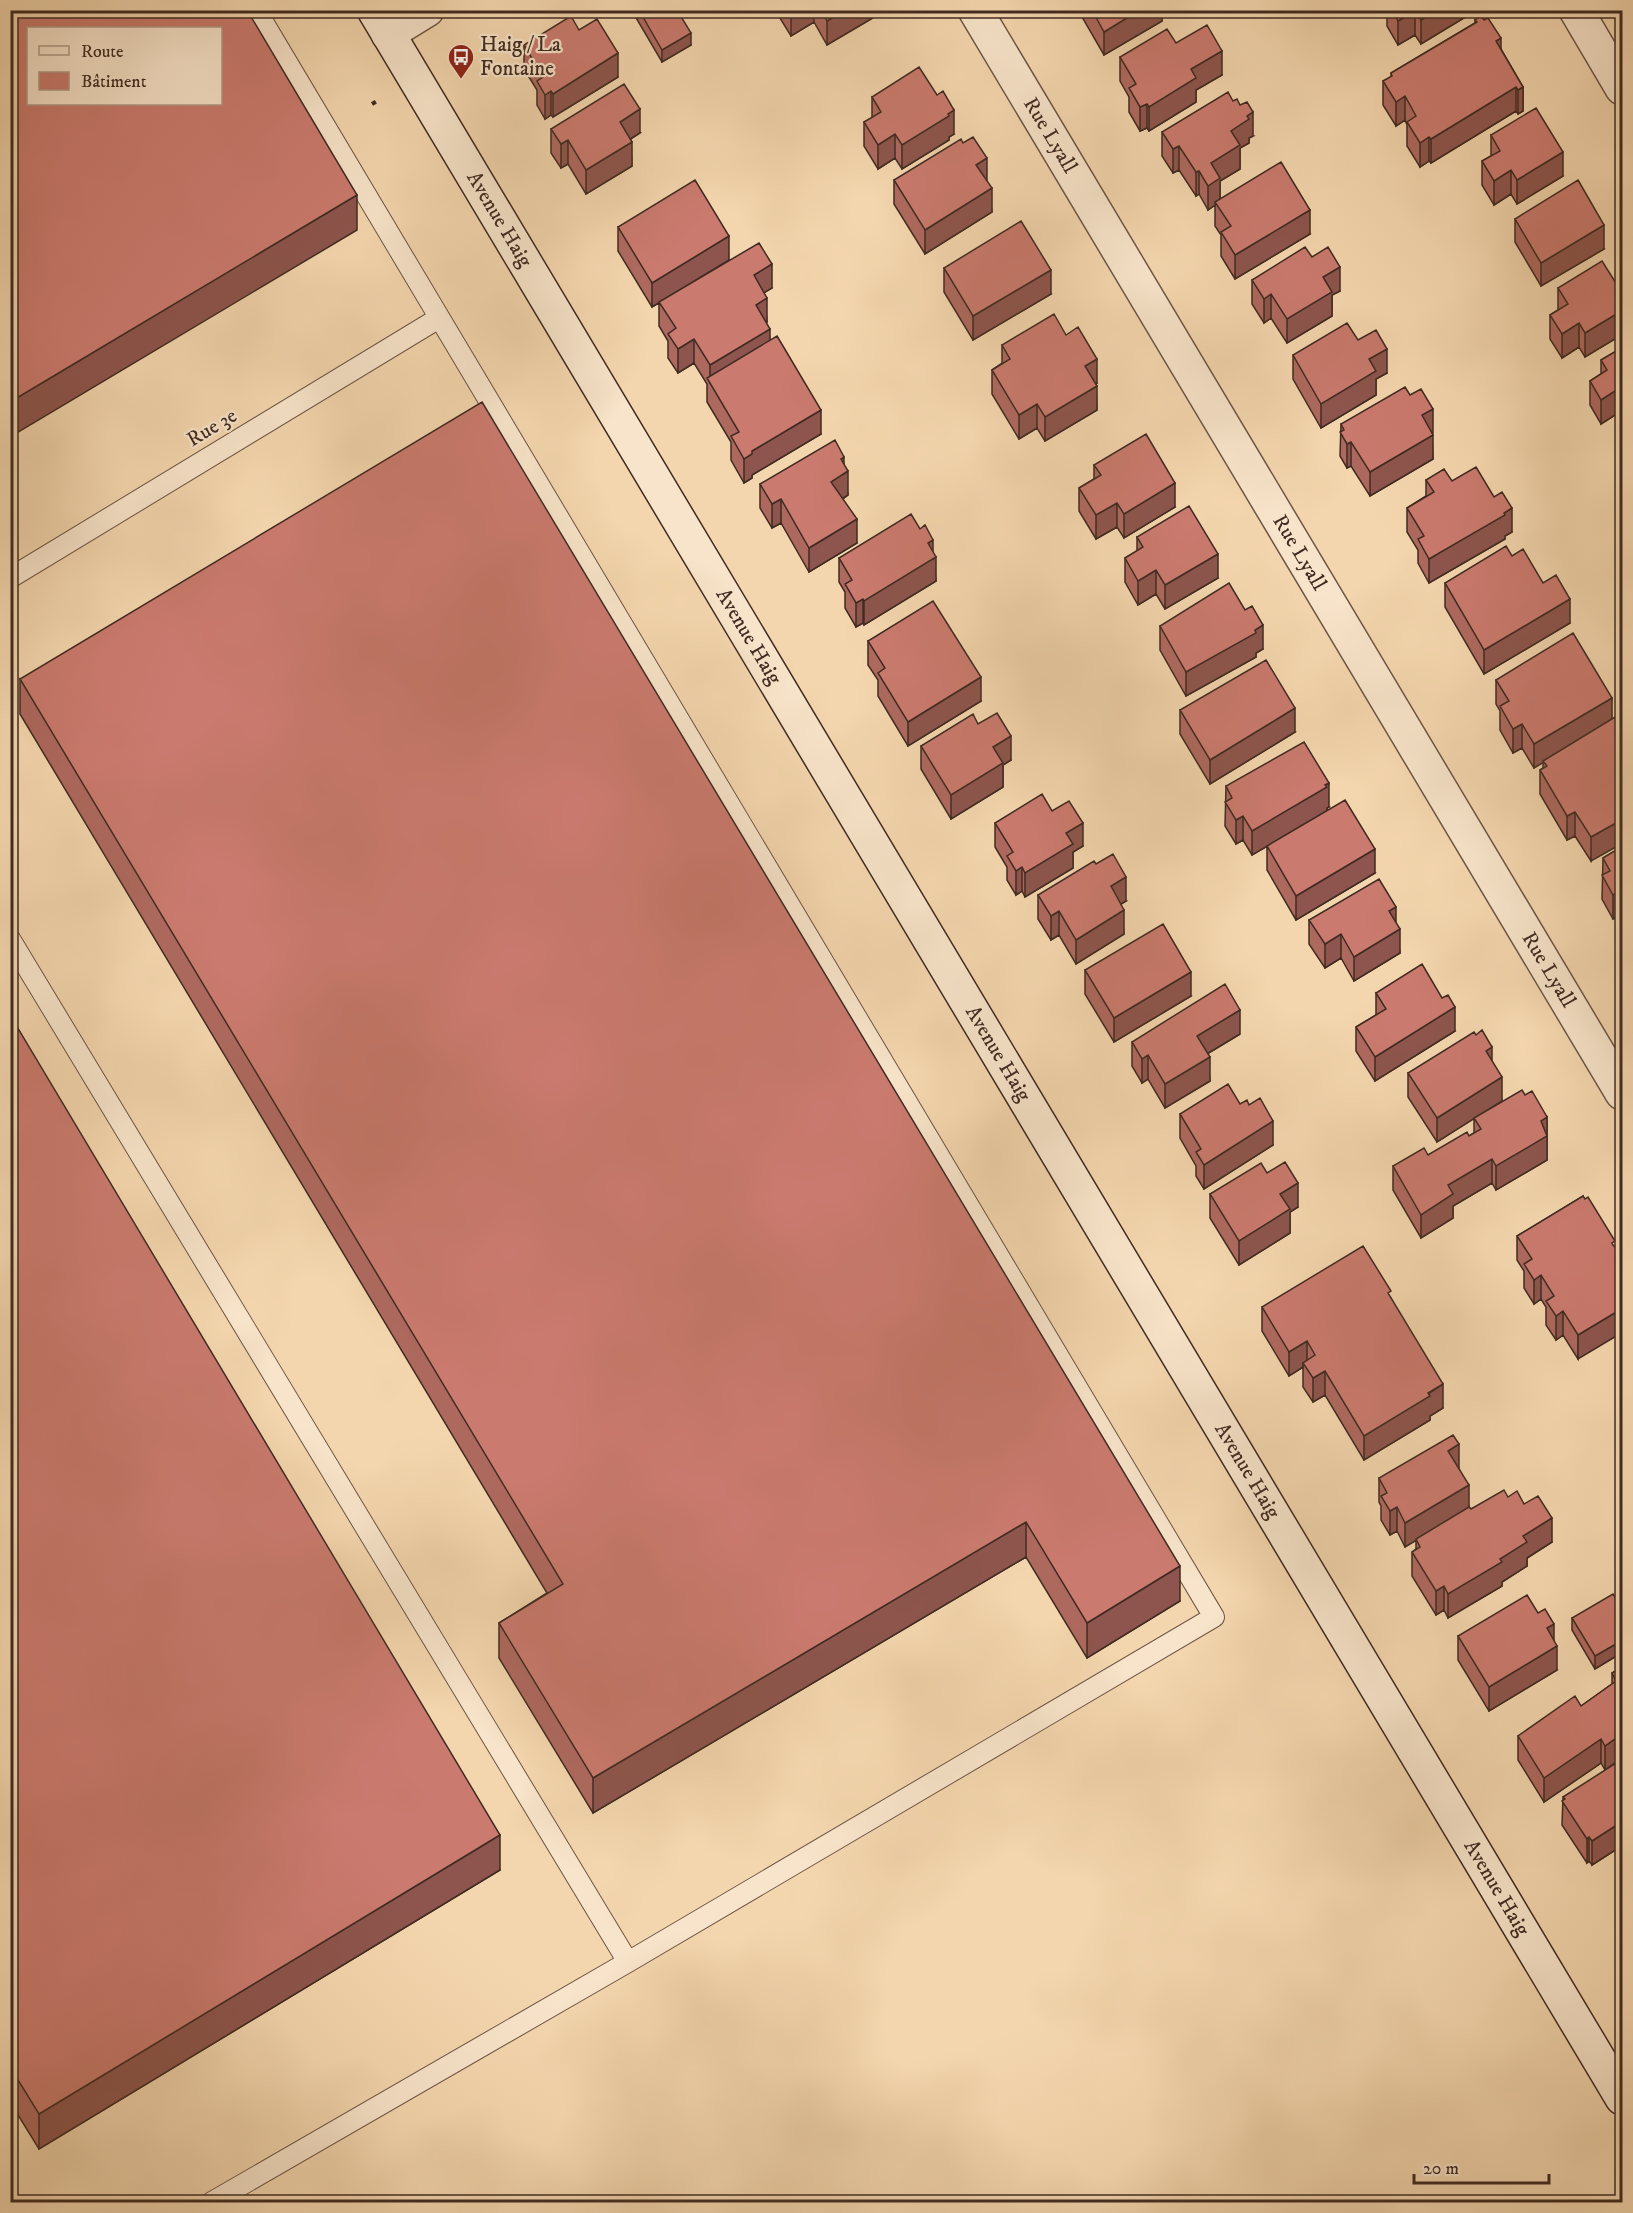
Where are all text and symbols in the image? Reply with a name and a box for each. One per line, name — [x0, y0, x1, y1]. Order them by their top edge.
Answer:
legend — [27, 27, 222, 105]
place label: Haig / La Fontaine — [480, 32, 561, 82]
text: Route — [81, 41, 124, 63]
bus stop icon: Haig / La Fontaine — [446, 42, 476, 80]
text: Bâtiment — [81, 71, 147, 93]
street label: Rue Lyall — [1017, 93, 1083, 179]
street label: Avenue Haig — [460, 167, 538, 273]
street label: Rue 3e — [182, 403, 242, 453]
street label: Rue Lyall — [1266, 510, 1332, 596]
street label: Avenue Haig — [710, 584, 788, 690]
street label: Rue Lyall — [1516, 927, 1581, 1013]
street label: Avenue Haig — [959, 1001, 1037, 1107]
street label: Avenue Haig — [1209, 1418, 1286, 1524]
street label: Avenue Haig — [1458, 1835, 1536, 1941]
scale bar — [1414, 2147, 1549, 2185]
text: 20 m — [1423, 2158, 1459, 2180]

